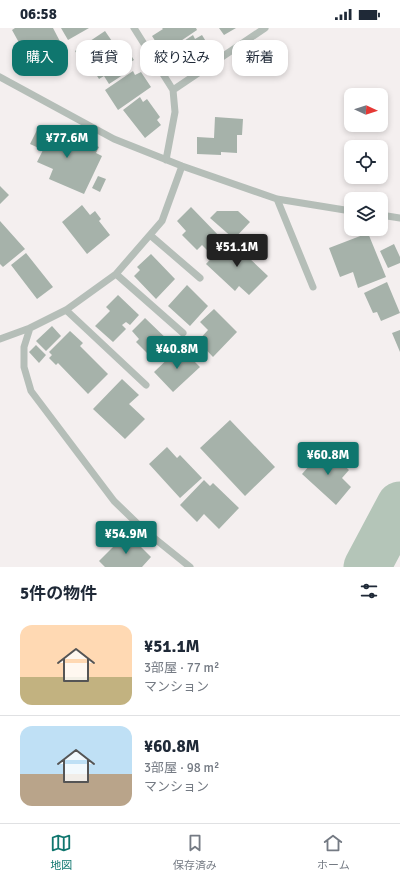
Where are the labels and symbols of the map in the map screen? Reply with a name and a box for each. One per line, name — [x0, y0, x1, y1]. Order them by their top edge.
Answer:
north arrow — [344, 88, 388, 132]
pin: ¥77.6M — [34, 125, 100, 159]
pin: ¥51.1M — [204, 234, 270, 268]
pin: ¥40.8M — [144, 336, 210, 370]
pin: ¥60.8M — [295, 442, 361, 476]
pin: ¥54.9M — [93, 521, 159, 555]

